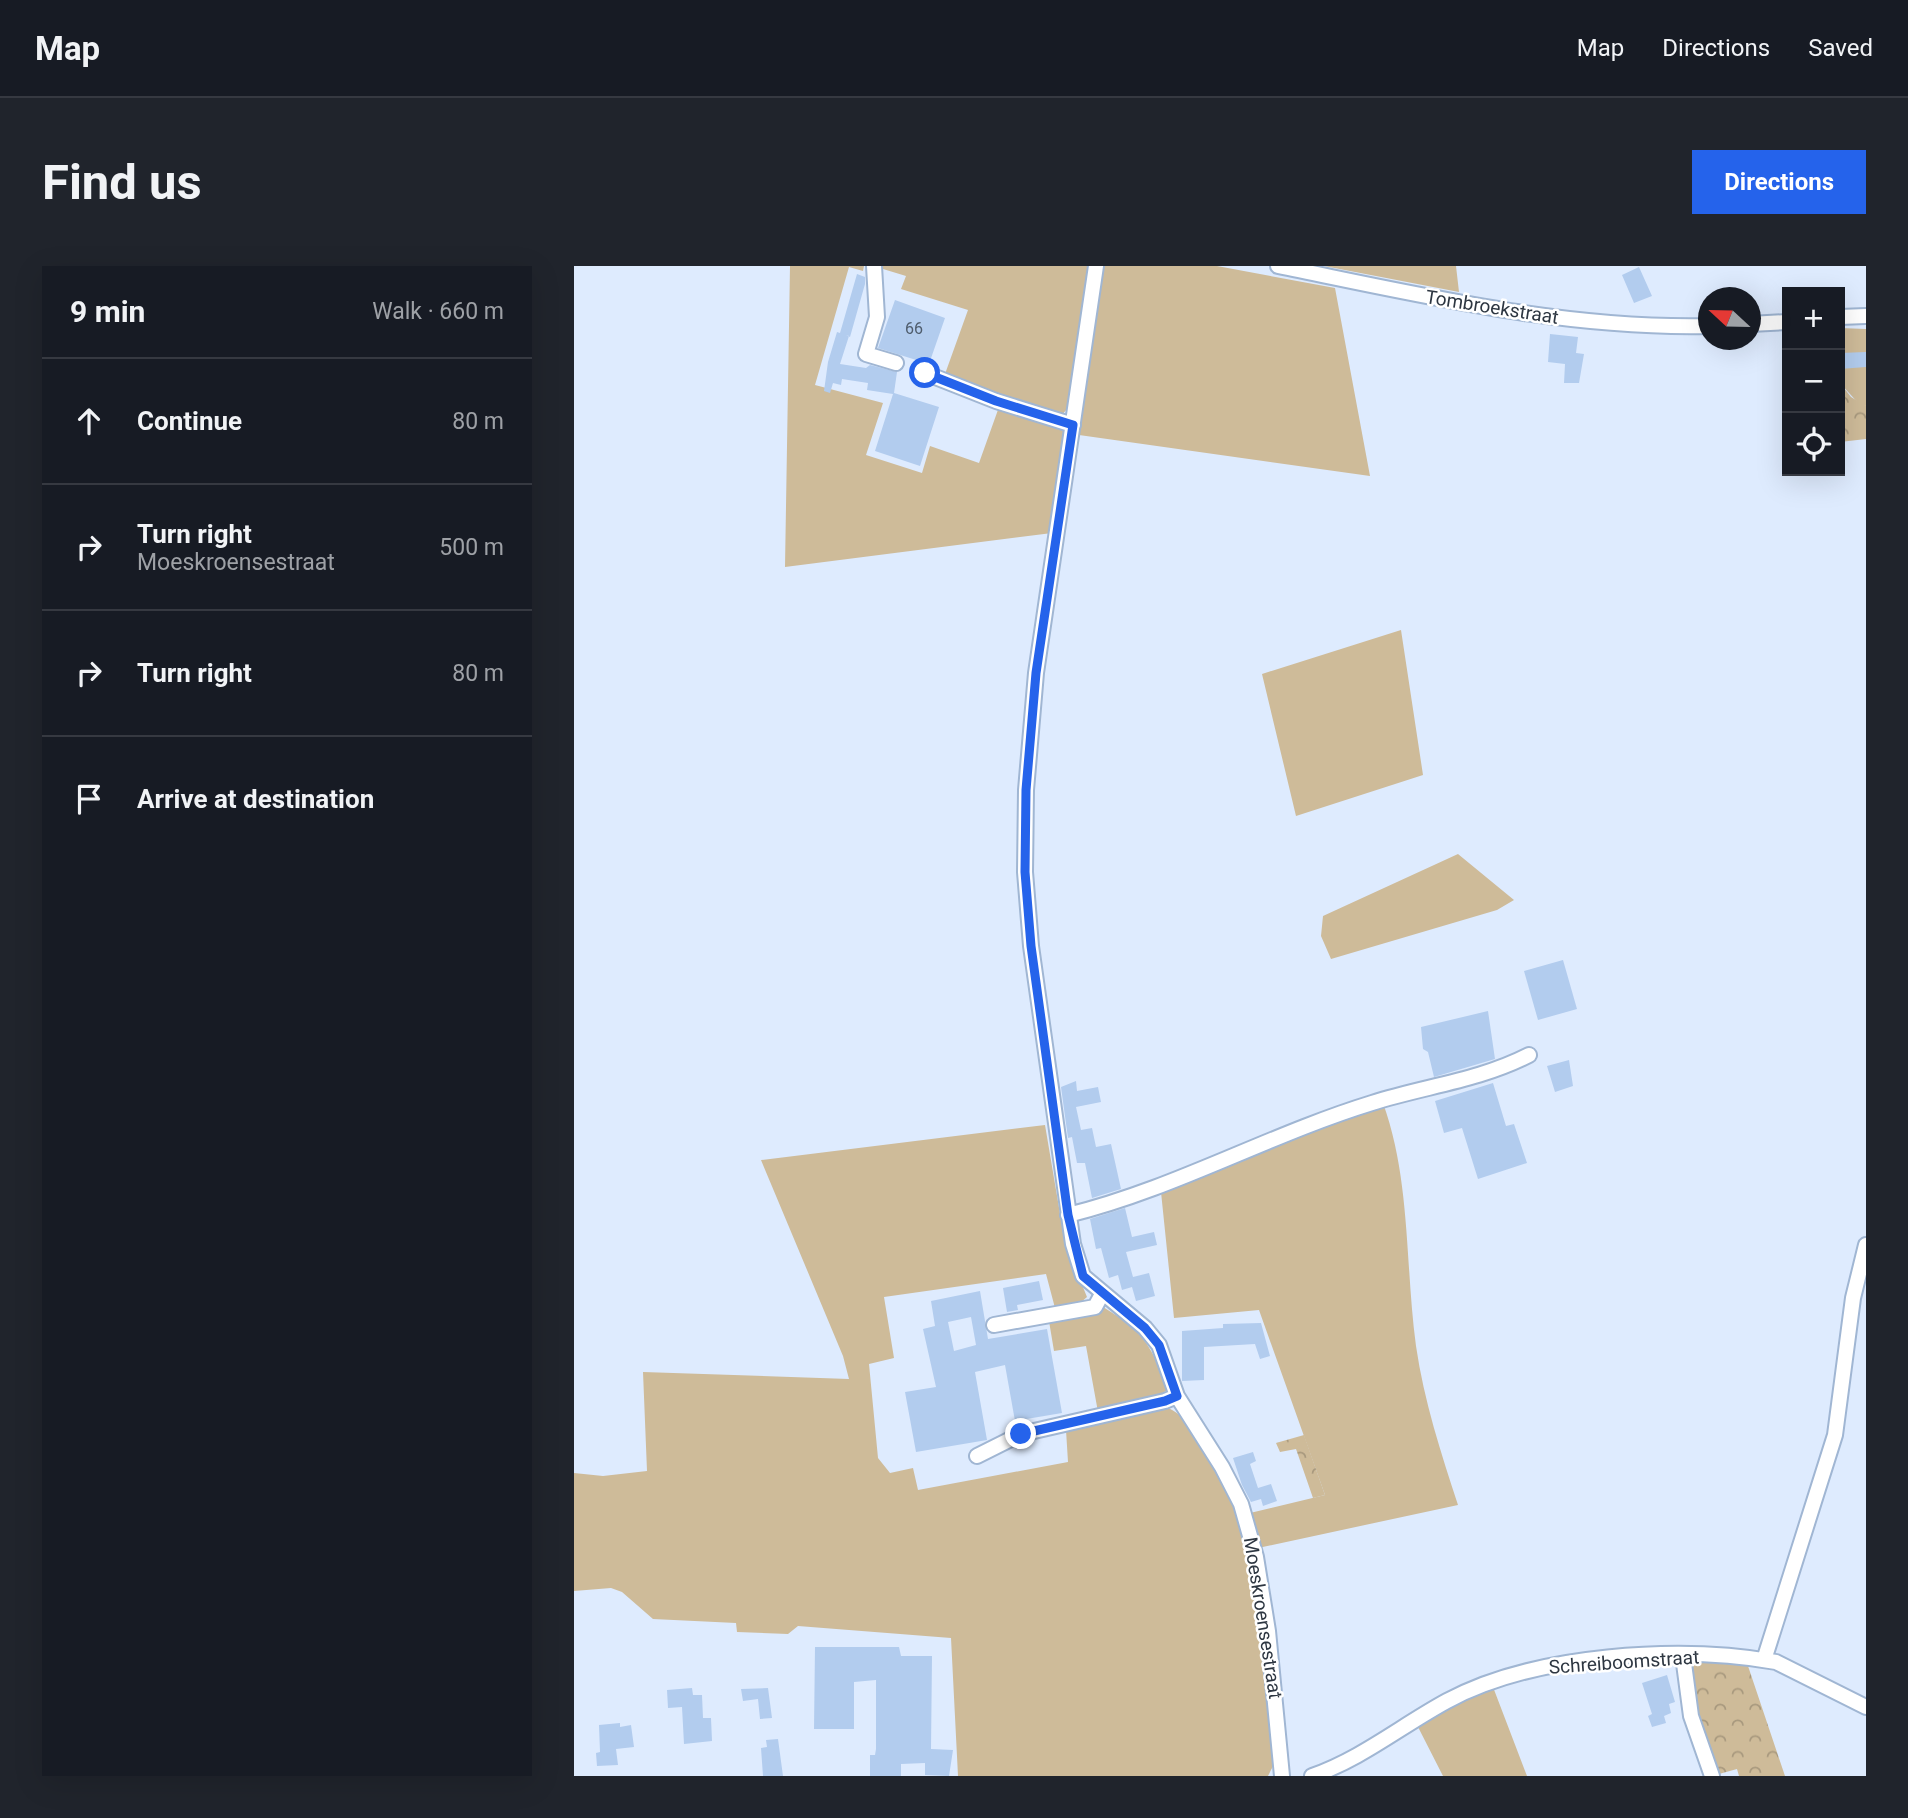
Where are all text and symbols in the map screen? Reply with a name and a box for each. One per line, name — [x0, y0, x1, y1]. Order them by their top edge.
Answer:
text: Map — [35, 29, 100, 68]
text: Map — [1577, 34, 1624, 62]
text: Directions — [1662, 34, 1770, 62]
text: Saved — [1808, 34, 1873, 62]
button: Directions — [1692, 150, 1866, 214]
text: Find us — [42, 154, 202, 211]
street label: Tombroekstraat — [1424, 285, 1560, 329]
north arrow — [1698, 287, 1761, 350]
map controls — [1782, 287, 1845, 476]
button: + — [1782, 287, 1845, 350]
text: 9 min — [70, 294, 145, 329]
text: Walk · 660 m — [372, 298, 504, 325]
house number: 66 — [905, 319, 923, 338]
button: − — [1782, 350, 1845, 413]
route start — [909, 357, 940, 388]
icon: ahead — [70, 402, 108, 440]
text: Continue — [137, 406, 242, 436]
text: 80 m — [452, 408, 504, 435]
button: locate — [1782, 413, 1845, 476]
text: Turn right — [137, 519, 252, 549]
icon: right — [70, 528, 108, 566]
text: 500 m — [439, 534, 504, 561]
text: Moeskroensestraat — [137, 549, 335, 576]
icon: right — [70, 654, 108, 692]
text: Turn right — [137, 658, 252, 688]
text: 80 m — [452, 660, 504, 687]
icon: arrive — [70, 780, 108, 818]
text: Arrive at destination — [137, 784, 374, 814]
route end — [1005, 1418, 1036, 1449]
street label: Moeskroensestraat — [1239, 1535, 1287, 1701]
street label: Schreiboomstraat — [1548, 1645, 1700, 1679]

